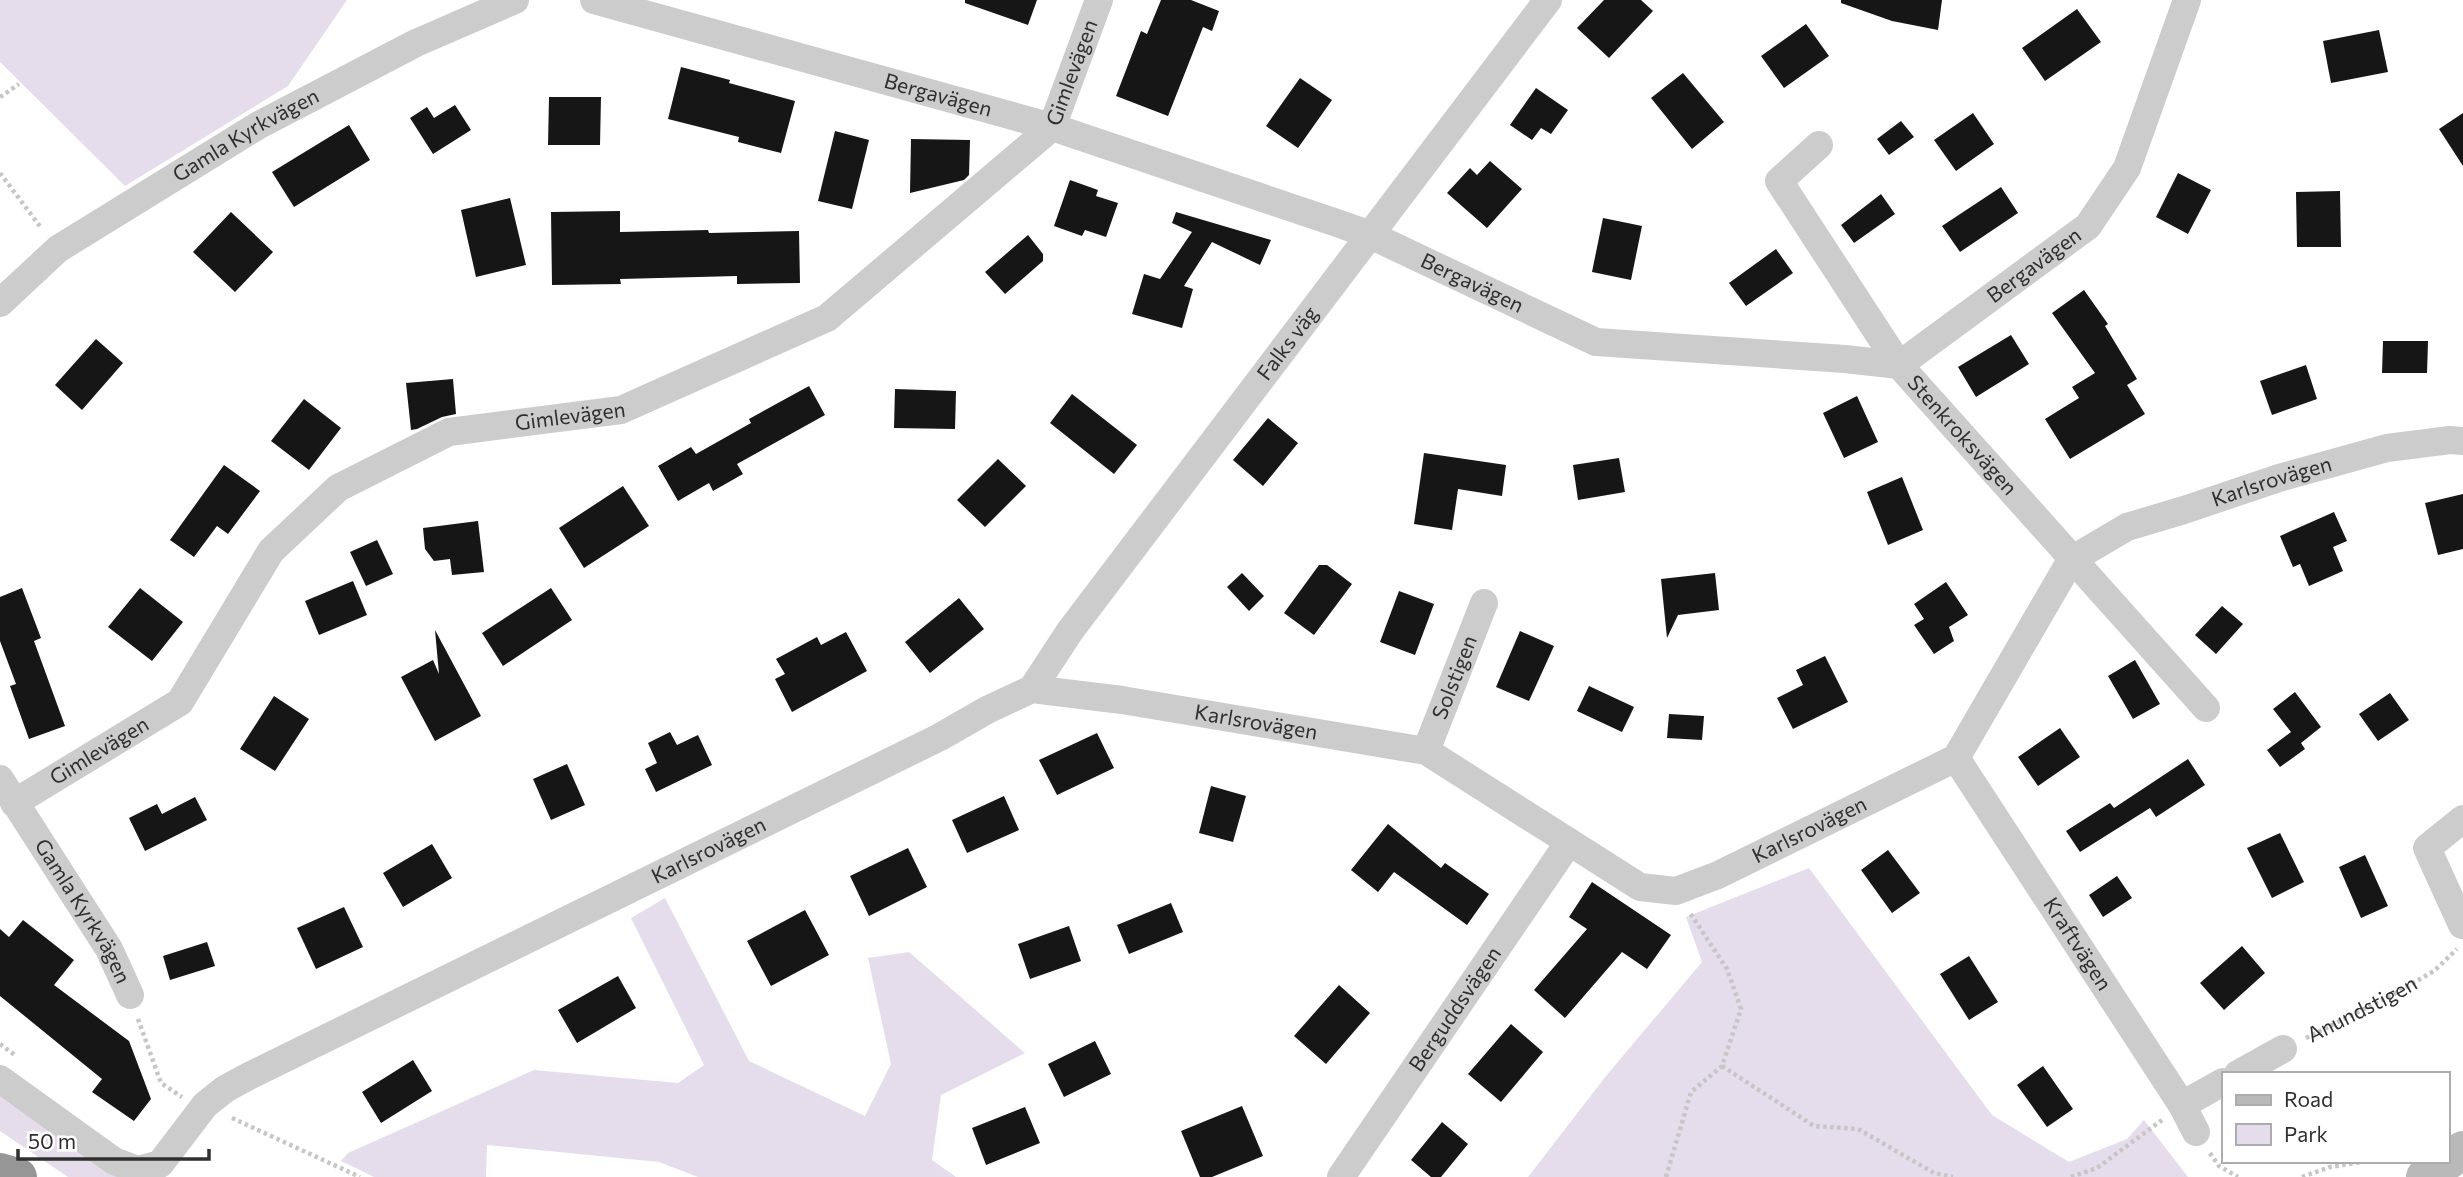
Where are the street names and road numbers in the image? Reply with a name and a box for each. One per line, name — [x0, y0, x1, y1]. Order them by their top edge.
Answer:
street label: Gimlevägen — [1040, 16, 1102, 129]
street label: Bergavägen — [882, 67, 995, 121]
street label: Gamla Kyrkvägen — [168, 82, 323, 186]
street label: Bergavägen — [1981, 221, 2085, 307]
street label: Bergavägen — [1417, 247, 1528, 317]
street label: Falks väg — [1251, 301, 1322, 384]
street label: Stenkroksvägen — [1903, 369, 2023, 499]
street label: Gimlevägen — [513, 396, 627, 434]
street label: Karlsrovägen — [2208, 450, 2334, 511]
street label: Solstigen — [1426, 631, 1481, 722]
street label: Karlsrovägen — [1193, 698, 1320, 744]
street label: Gimlevägen — [45, 710, 153, 789]
street label: Karlsrovägen — [1747, 790, 1870, 867]
street label: Karlsrovägen — [647, 811, 769, 888]
street label: Gamla Kyrkvägen — [30, 833, 137, 987]
street label: Kraftvägen — [2039, 892, 2118, 994]
street label: Berguddsvägen — [1403, 941, 1505, 1076]
street label: Anundstigen — [2302, 970, 2421, 1047]

